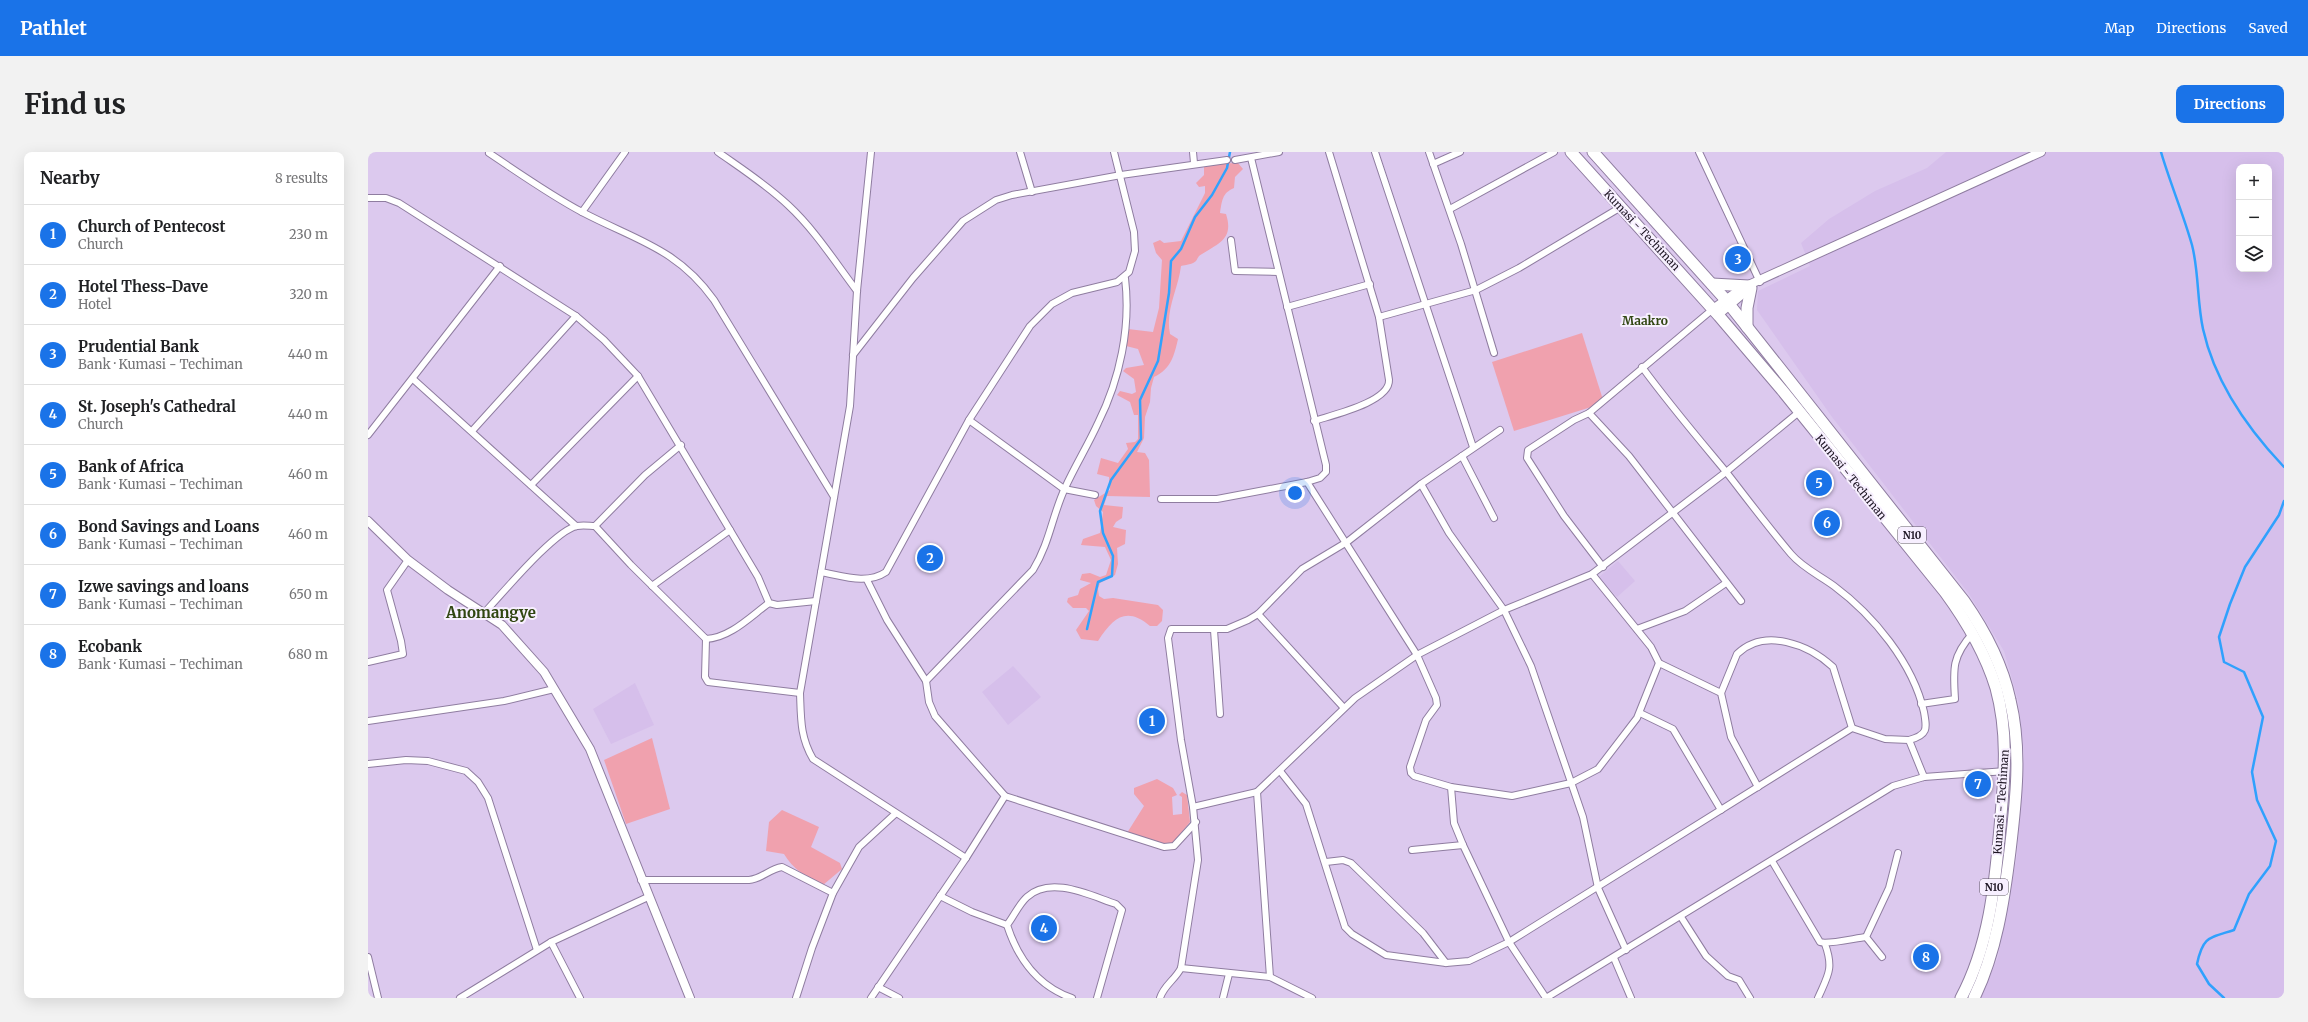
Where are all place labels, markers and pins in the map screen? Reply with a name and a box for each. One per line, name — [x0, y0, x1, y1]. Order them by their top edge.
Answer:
pin: 3 — [1725, 244, 1751, 274]
pin: 5 — [1806, 468, 1832, 498]
pin: 6 — [1814, 508, 1840, 538]
pin: 2 — [917, 543, 943, 573]
pin: 1 — [1139, 706, 1165, 736]
pin: 7 — [1965, 769, 1991, 799]
pin: 4 — [1031, 913, 1057, 943]
pin: 8 — [1913, 942, 1939, 972]

